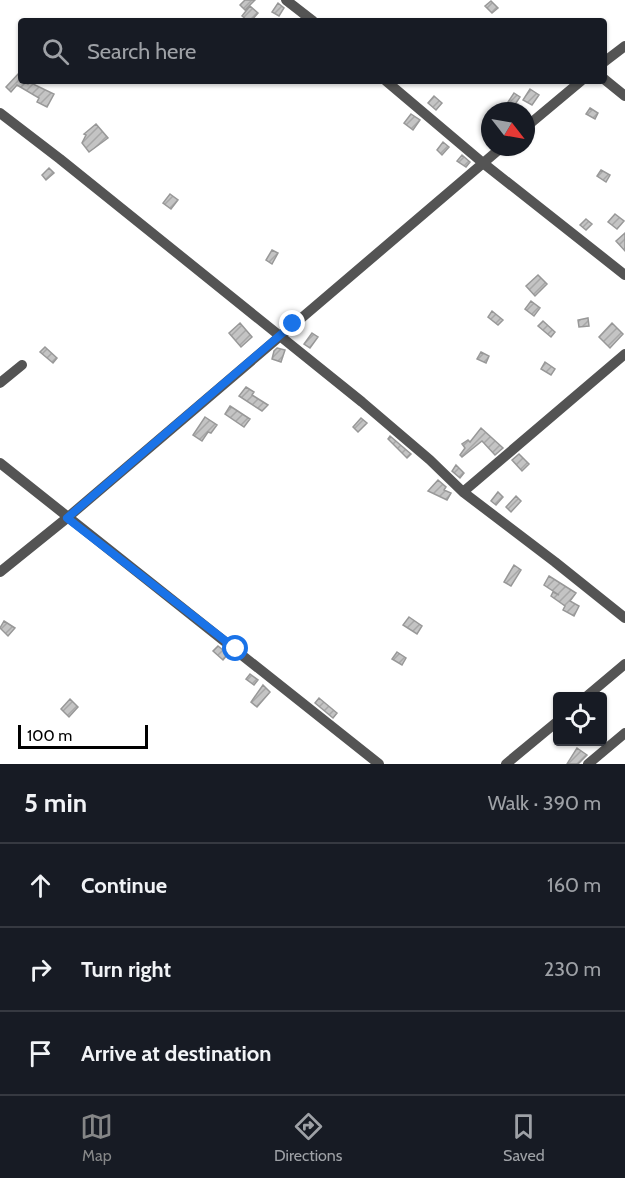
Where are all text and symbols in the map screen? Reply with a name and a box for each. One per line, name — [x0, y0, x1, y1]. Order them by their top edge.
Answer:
search box — [18, 18, 607, 84]
icon: search — [39, 35, 72, 68]
text: Search here — [87, 38, 196, 65]
north arrow — [481, 102, 535, 156]
route end — [279, 310, 305, 336]
route start — [222, 635, 248, 661]
map controls — [553, 692, 607, 746]
button: locate — [553, 692, 607, 746]
scale bar — [18, 722, 148, 750]
text: 100 m — [27, 726, 72, 745]
text: 5 min — [24, 787, 87, 819]
text: Walk · 390 m — [488, 791, 601, 815]
icon: ahead — [24, 869, 57, 902]
text: Continue — [81, 872, 167, 899]
text: 160 m — [547, 873, 601, 897]
icon: right — [24, 953, 57, 986]
text: Turn right — [81, 956, 171, 983]
text: 230 m — [544, 957, 601, 981]
icon: arrive — [24, 1037, 57, 1070]
text: Arrive at destination — [81, 1040, 271, 1067]
tab: Map — [80, 1110, 113, 1165]
tab: Directions — [274, 1110, 342, 1165]
tab: Saved — [503, 1110, 545, 1165]

